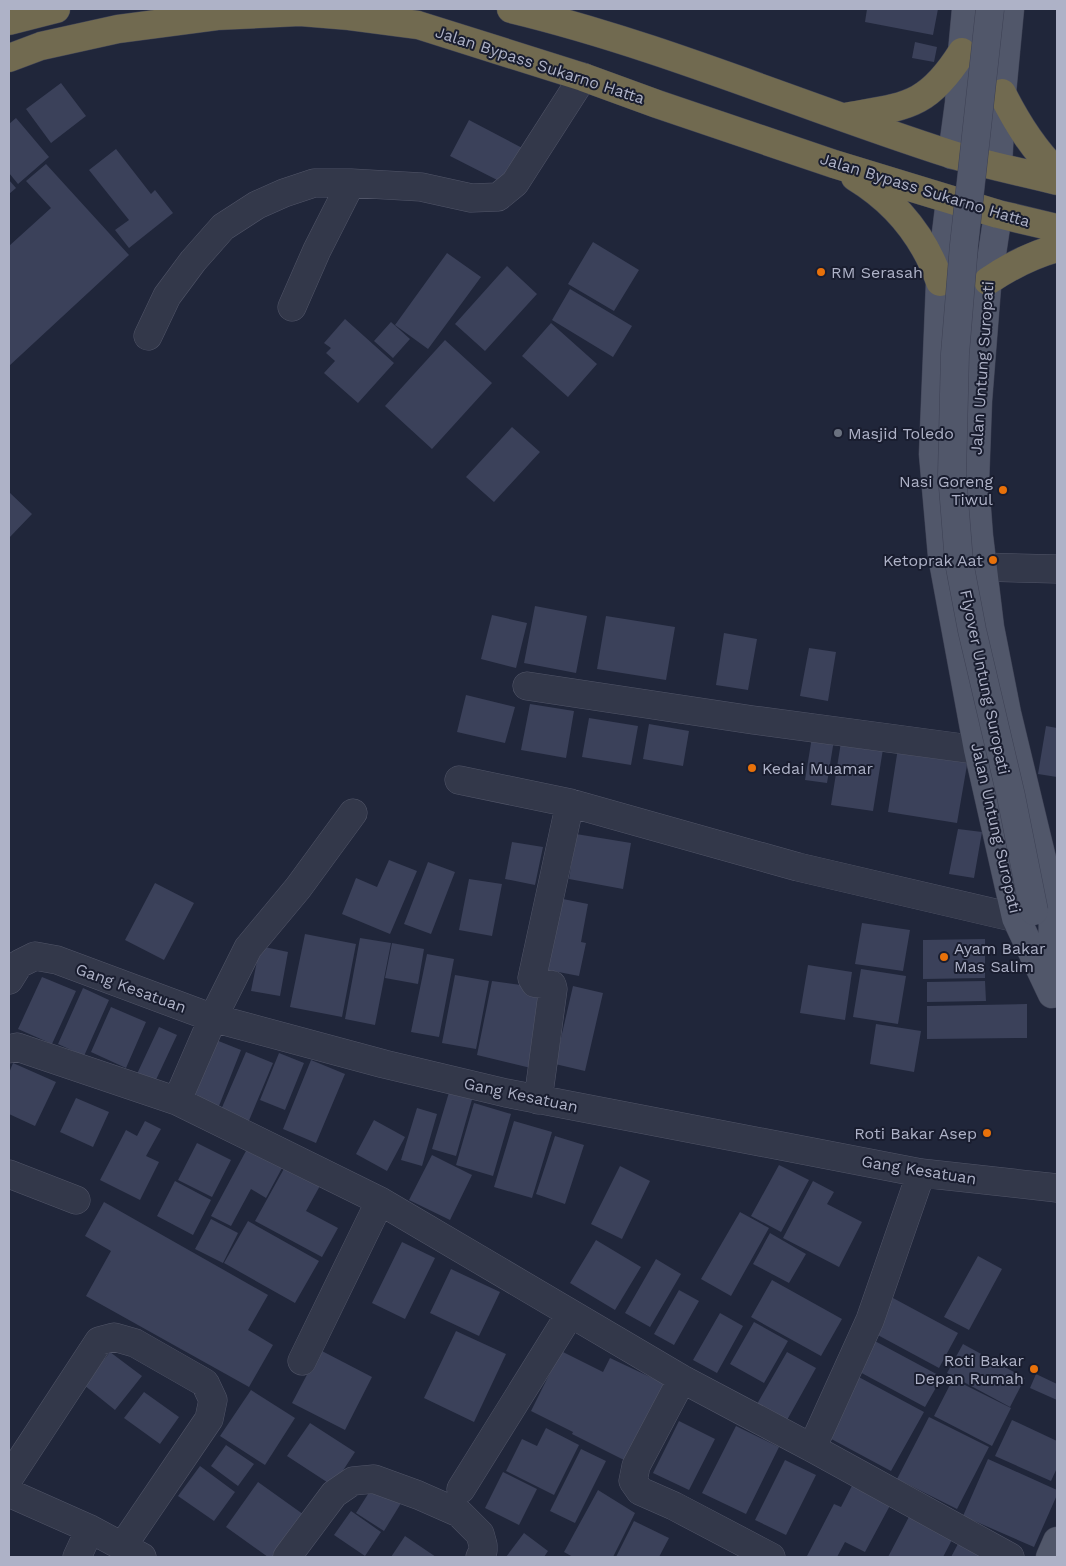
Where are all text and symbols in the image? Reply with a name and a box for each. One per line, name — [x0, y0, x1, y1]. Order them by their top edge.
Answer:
street label: Jalan Bypass Sukarno Hatta — [433, 22, 647, 108]
street label: Jalan Bypass Sukarno Hatta — [818, 149, 1032, 231]
place label: RM Serasah — [831, 263, 923, 282]
marker: RM Serasah — [815, 266, 827, 278]
street label: Jalan Untung Suropati — [966, 280, 998, 456]
place label: Masjid Toledo — [848, 424, 954, 443]
marker: Masjid Toledo — [832, 427, 844, 439]
place label: Nasi Goreng Tiwul — [899, 472, 993, 509]
marker: Nasi Goreng Tiwul — [997, 484, 1009, 496]
place label: Ketoprak Aat — [883, 551, 983, 570]
marker: Ketoprak Aat — [987, 554, 999, 566]
street label: Flyover Untung Suropati — [956, 588, 1014, 776]
street label: Jalan Untung Suropati — [967, 741, 1025, 915]
place label: Kedai Muamar — [762, 759, 874, 778]
marker: Kedai Muamar — [746, 762, 758, 774]
place label: Ayam Bakar Mas Salim — [954, 939, 1046, 976]
marker: Ayam Bakar Mas Salim — [938, 951, 950, 963]
street label: Gang Kesatuan — [73, 959, 189, 1017]
street label: Gang Kesatuan — [462, 1074, 580, 1116]
place label: Roti Bakar Asep — [854, 1124, 977, 1143]
marker: Roti Bakar Asep — [981, 1127, 993, 1139]
street label: Gang Kesatuan — [860, 1152, 978, 1188]
place label: Roti Bakar Depan Rumah — [914, 1351, 1024, 1388]
marker: Roti Bakar Depan Rumah — [1028, 1363, 1040, 1375]

